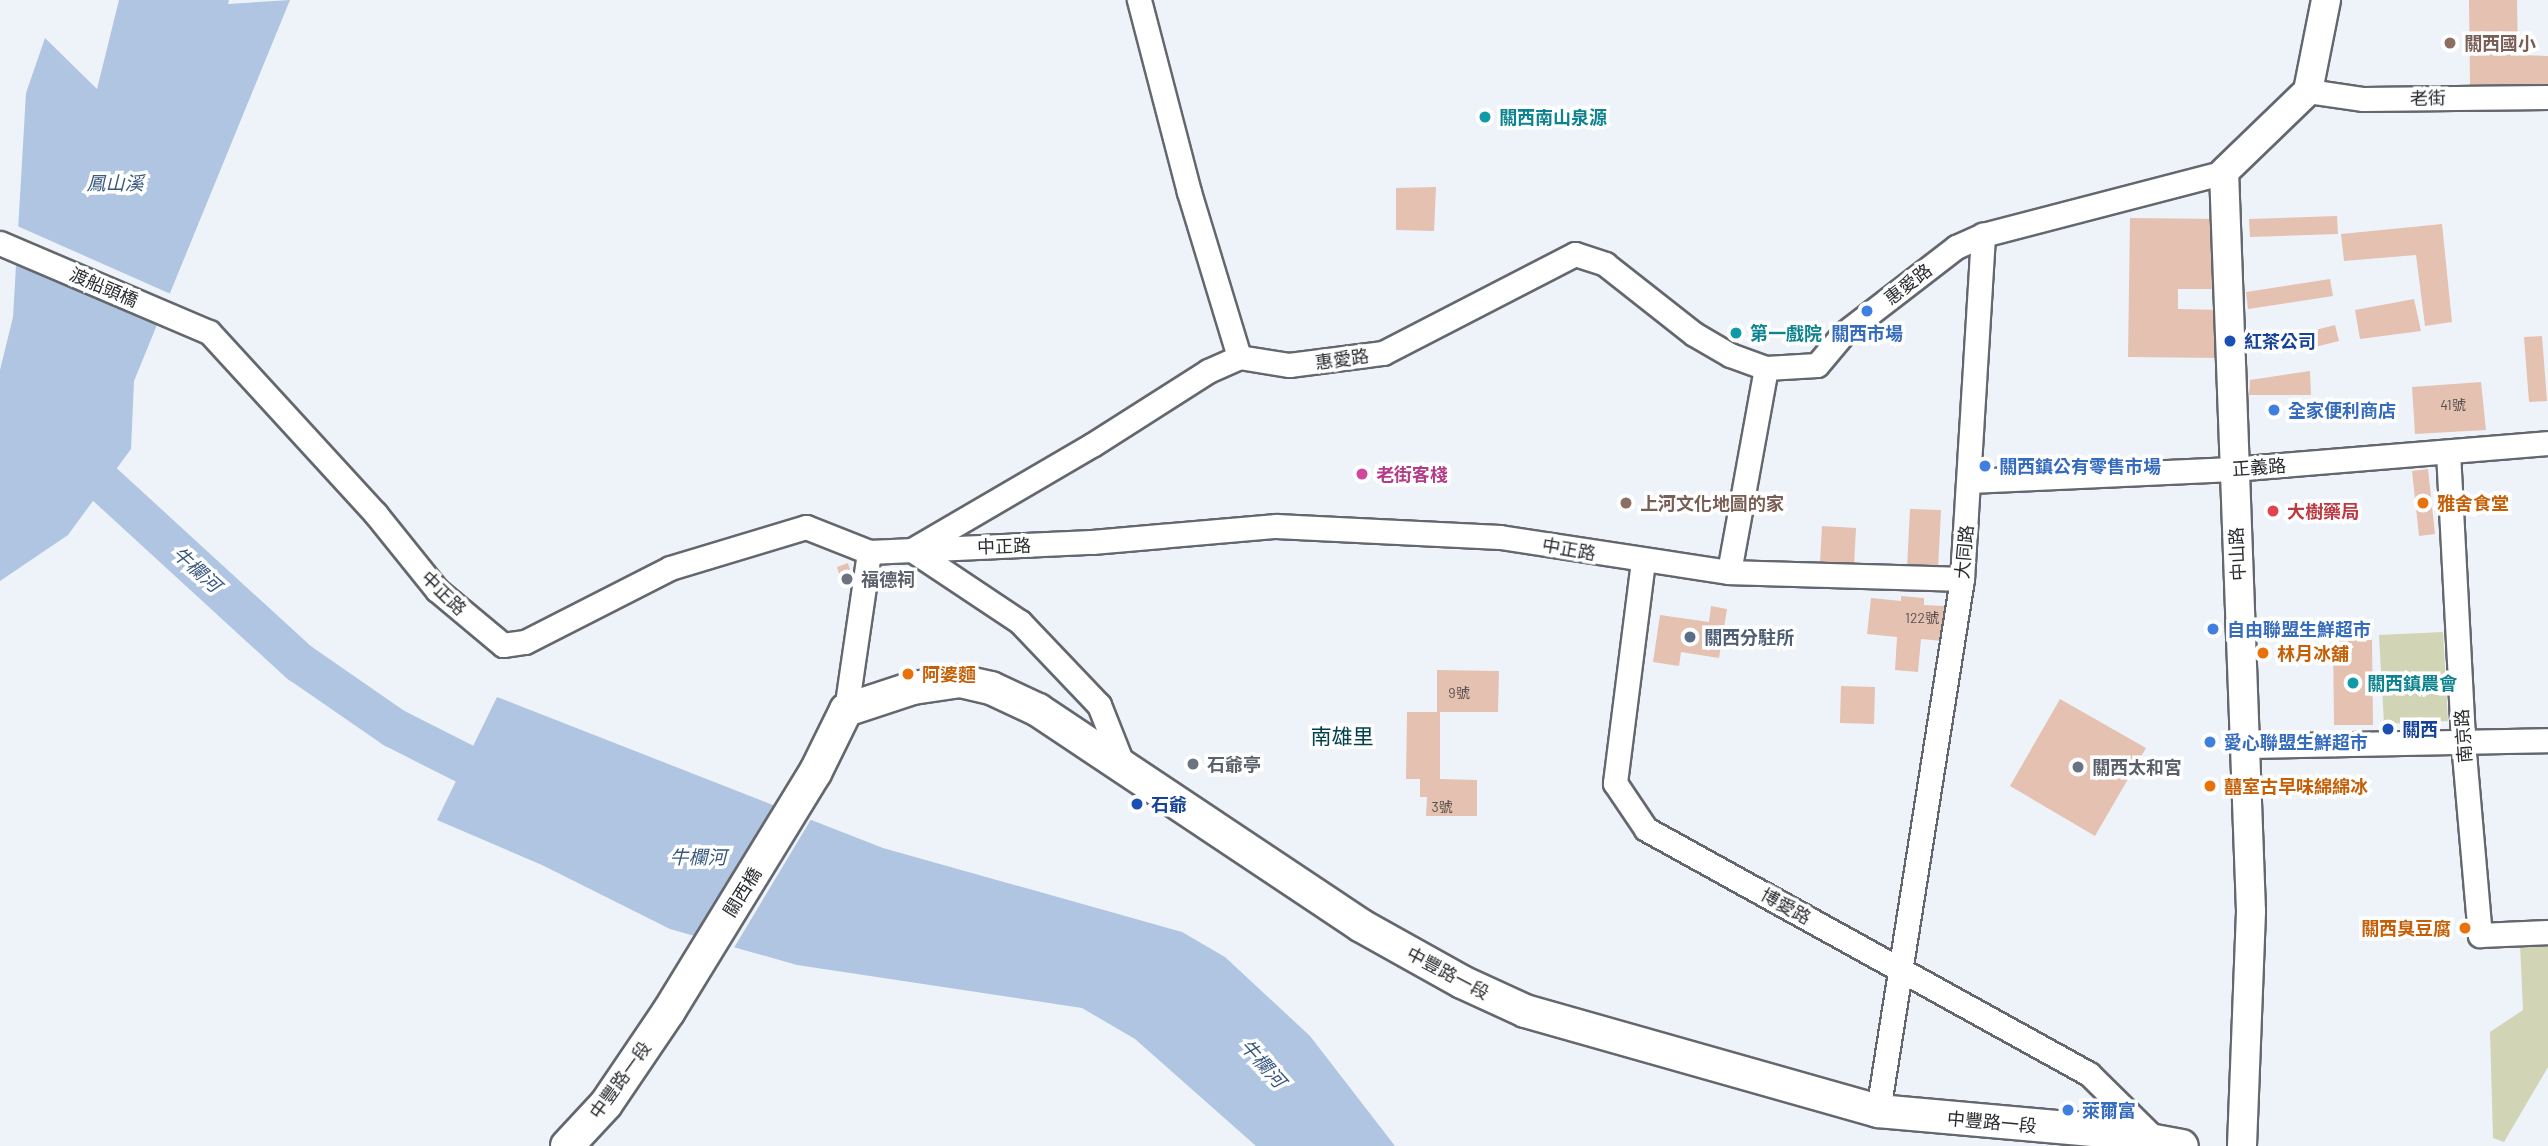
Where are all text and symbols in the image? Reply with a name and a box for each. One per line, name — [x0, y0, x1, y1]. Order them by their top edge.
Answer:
place label: 關西國小 — [2464, 32, 2536, 54]
marker: 關西國小 — [2442, 35, 2458, 51]
street label: 老街 — [2410, 87, 2446, 109]
place label: 關西南山泉源 — [1499, 106, 1607, 128]
marker: 關西南山泉源 — [1477, 109, 1493, 125]
water label: 鳳山溪 — [87, 172, 143, 194]
street label: 惠愛路 — [1880, 259, 1936, 309]
street label: 渡船頭橋 — [67, 263, 141, 311]
marker: 關西市場 — [1859, 303, 1875, 319]
place label: 第一戲院 — [1750, 322, 1822, 344]
place label: 關西市場 — [1831, 322, 1903, 344]
marker: 第一戲院 — [1728, 325, 1744, 341]
place label: 紅茶公司 — [2244, 330, 2316, 352]
marker: 紅茶公司 — [2222, 333, 2238, 349]
street label: 惠愛路 — [1314, 345, 1370, 373]
house number: 41號 — [2440, 397, 2466, 413]
place label: 全家便利商店 — [2288, 399, 2396, 421]
marker: 全家便利商店 — [2266, 402, 2282, 418]
street label: 正義路 — [2231, 454, 2287, 480]
place label: 關西鎮公有零售市場 — [1999, 455, 2161, 477]
marker: 關西鎮公有零售市場 — [1977, 458, 1993, 474]
place label: 老街客棧 — [1376, 463, 1448, 485]
marker: 老街客棧 — [1354, 466, 1370, 482]
place label: 上河文化地圖的家 — [1640, 492, 1784, 514]
place label: 雅舍食堂 — [2437, 492, 2509, 514]
marker: 上河文化地圖的家 — [1618, 495, 1634, 511]
marker: 雅舍食堂 — [2415, 495, 2431, 511]
place label: 大樹藥局 — [2287, 500, 2359, 522]
marker: 大樹藥局 — [2265, 503, 2281, 519]
street label: 大同路 — [1951, 524, 1977, 580]
street label: 中山路 — [2225, 526, 2249, 582]
street label: 中正路 — [977, 534, 1031, 558]
street label: 中正路 — [1541, 534, 1597, 564]
water label: 牛欄河 — [168, 541, 226, 597]
street label: 中正路 — [417, 566, 471, 620]
place label: 福德祠 — [861, 568, 915, 590]
marker: 福德祠 — [839, 571, 855, 587]
house number: 122號 — [1905, 610, 1939, 626]
place label: 自由聯盟生鮮超市 — [2227, 618, 2371, 640]
marker: 自由聯盟生鮮超市 — [2205, 621, 2221, 637]
place label: 關西分駐所 — [1704, 626, 1794, 648]
marker: 關西分駐所 — [1682, 629, 1698, 645]
place label: 林月冰舖 — [2277, 642, 2349, 664]
marker: 林月冰舖 — [2255, 645, 2271, 661]
place label: 阿婆麵 — [922, 663, 976, 685]
marker: 阿婆麵 — [900, 666, 916, 682]
place label: 關西鎮農會 — [2367, 672, 2457, 694]
marker: 關西鎮農會 — [2345, 675, 2361, 691]
house number: 9號 — [1448, 685, 1470, 701]
street label: 南京路 — [2450, 708, 2476, 764]
place label: 關西 — [2402, 718, 2438, 740]
marker: 關西 — [2380, 721, 2396, 737]
district label: 南雄里 — [1311, 723, 1373, 749]
place label: 愛心聯盟生鮮超市 — [2224, 731, 2368, 753]
marker: 愛心聯盟生鮮超市 — [2202, 734, 2218, 750]
place label: 石爺亭 — [1207, 753, 1261, 775]
marker: 石爺亭 — [1185, 756, 1201, 772]
place label: 關西太和宮 — [2092, 756, 2182, 778]
marker: 關西太和宮 — [2070, 759, 2086, 775]
place label: 囍室古早味綿綿冰 — [2224, 775, 2368, 797]
marker: 囍室古早味綿綿冰 — [2202, 778, 2218, 794]
place label: 石爺 — [1151, 793, 1187, 815]
marker: 石爺 — [1129, 796, 1145, 812]
house number: 3號 — [1431, 799, 1453, 815]
water label: 牛欄河 — [670, 846, 726, 868]
street label: 關西橋 — [719, 863, 765, 921]
street label: 博愛路 — [1757, 883, 1815, 929]
place label: 關西臭豆腐 — [2361, 917, 2451, 939]
marker: 關西臭豆腐 — [2457, 920, 2473, 936]
street label: 中豐路一段 — [1403, 942, 1493, 1004]
water label: 牛欄河 — [1235, 1034, 1291, 1092]
street label: 中豐路一段 — [585, 1037, 655, 1123]
place label: 萊爾富 — [2082, 1099, 2136, 1121]
marker: 萊爾富 — [2060, 1102, 2076, 1118]
street label: 中豐路一段 — [1946, 1107, 2038, 1137]

